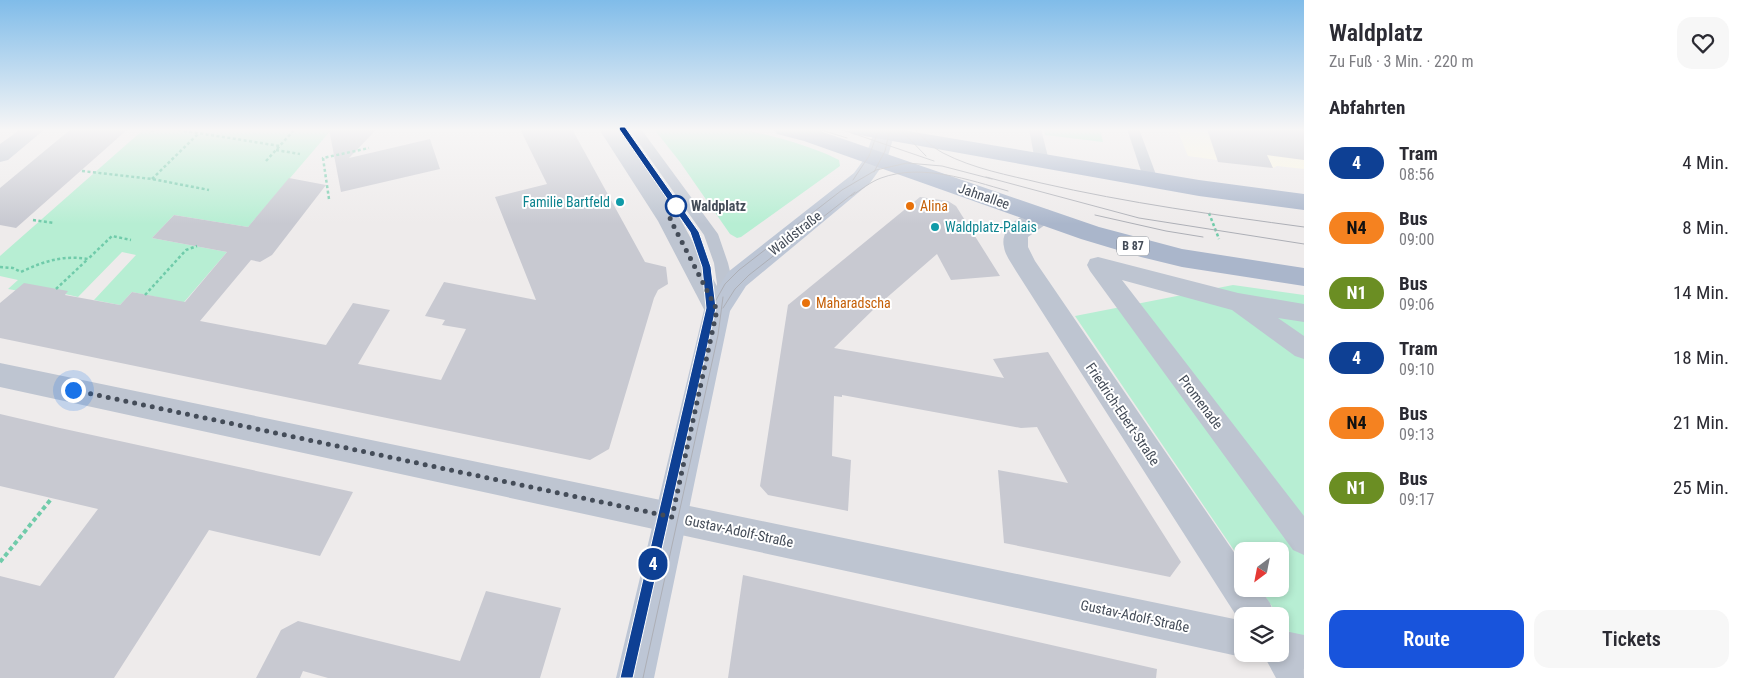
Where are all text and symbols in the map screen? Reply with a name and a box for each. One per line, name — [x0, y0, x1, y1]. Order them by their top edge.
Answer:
button: heart — [1677, 17, 1729, 69]
text: Waldplatz — [1329, 19, 1423, 47]
text: Zu Fuß · 3 Min. · 220 m — [1329, 52, 1473, 71]
text: Abfahrten — [1329, 96, 1405, 119]
text: Tram — [1399, 142, 1438, 165]
text: 4 Min. — [1682, 151, 1729, 174]
text: 4 — [1352, 152, 1361, 173]
text: 08:56 — [1399, 165, 1434, 184]
street label: Jahnallee — [956, 180, 1012, 212]
place label: Familie Bartfeld — [523, 194, 610, 210]
marker: Waldplatz — [665, 195, 687, 217]
marker: Familie Bartfeld — [614, 196, 626, 208]
place label: Waldplatz — [691, 198, 746, 214]
place label: Alina — [920, 198, 948, 214]
marker: Alina — [904, 200, 916, 212]
street label: Waldstraße — [765, 207, 825, 259]
text: Bus — [1399, 207, 1428, 230]
text: 8 Min. — [1682, 216, 1729, 239]
text: N4 — [1346, 217, 1367, 238]
place label: Waldplatz-Palais — [945, 219, 1037, 235]
marker: Waldplatz-Palais — [929, 221, 941, 233]
text: 09:00 — [1399, 230, 1434, 249]
road number: B 87 — [1117, 237, 1149, 256]
text: Bus — [1399, 272, 1428, 295]
text: 14 Min. — [1673, 281, 1729, 304]
text: N1 — [1346, 282, 1367, 303]
place label: Maharadscha — [816, 295, 891, 311]
text: 09:06 — [1399, 295, 1434, 314]
marker: Maharadscha — [800, 297, 812, 309]
text: Tram — [1399, 337, 1438, 360]
text: 18 Min. — [1673, 346, 1729, 369]
text: 4 — [1352, 347, 1361, 368]
street label: Friedrich-Ebert-Straße — [1083, 360, 1164, 469]
text: 09:10 — [1399, 360, 1434, 379]
street label: Promenade — [1176, 372, 1227, 432]
your location — [61, 378, 86, 403]
text: Bus — [1399, 402, 1428, 425]
text: 21 Min. — [1673, 411, 1729, 434]
text: N4 — [1346, 412, 1367, 433]
text: 09:13 — [1399, 425, 1434, 444]
text: Bus — [1399, 467, 1428, 490]
text: 25 Min. — [1673, 476, 1729, 499]
text: N1 — [1346, 477, 1367, 498]
text: 09:17 — [1399, 490, 1434, 509]
street label: Gustav-Adolf-Straße — [683, 512, 795, 550]
north arrow — [1234, 542, 1289, 598]
map controls — [1234, 542, 1289, 662]
line badge: 4 — [637, 548, 669, 580]
text: 4 — [648, 553, 658, 574]
street label: Gustav-Adolf-Straße — [1079, 597, 1191, 635]
button: layers — [1234, 607, 1289, 662]
button: Route — [1329, 610, 1524, 668]
button: Tickets — [1534, 610, 1729, 668]

